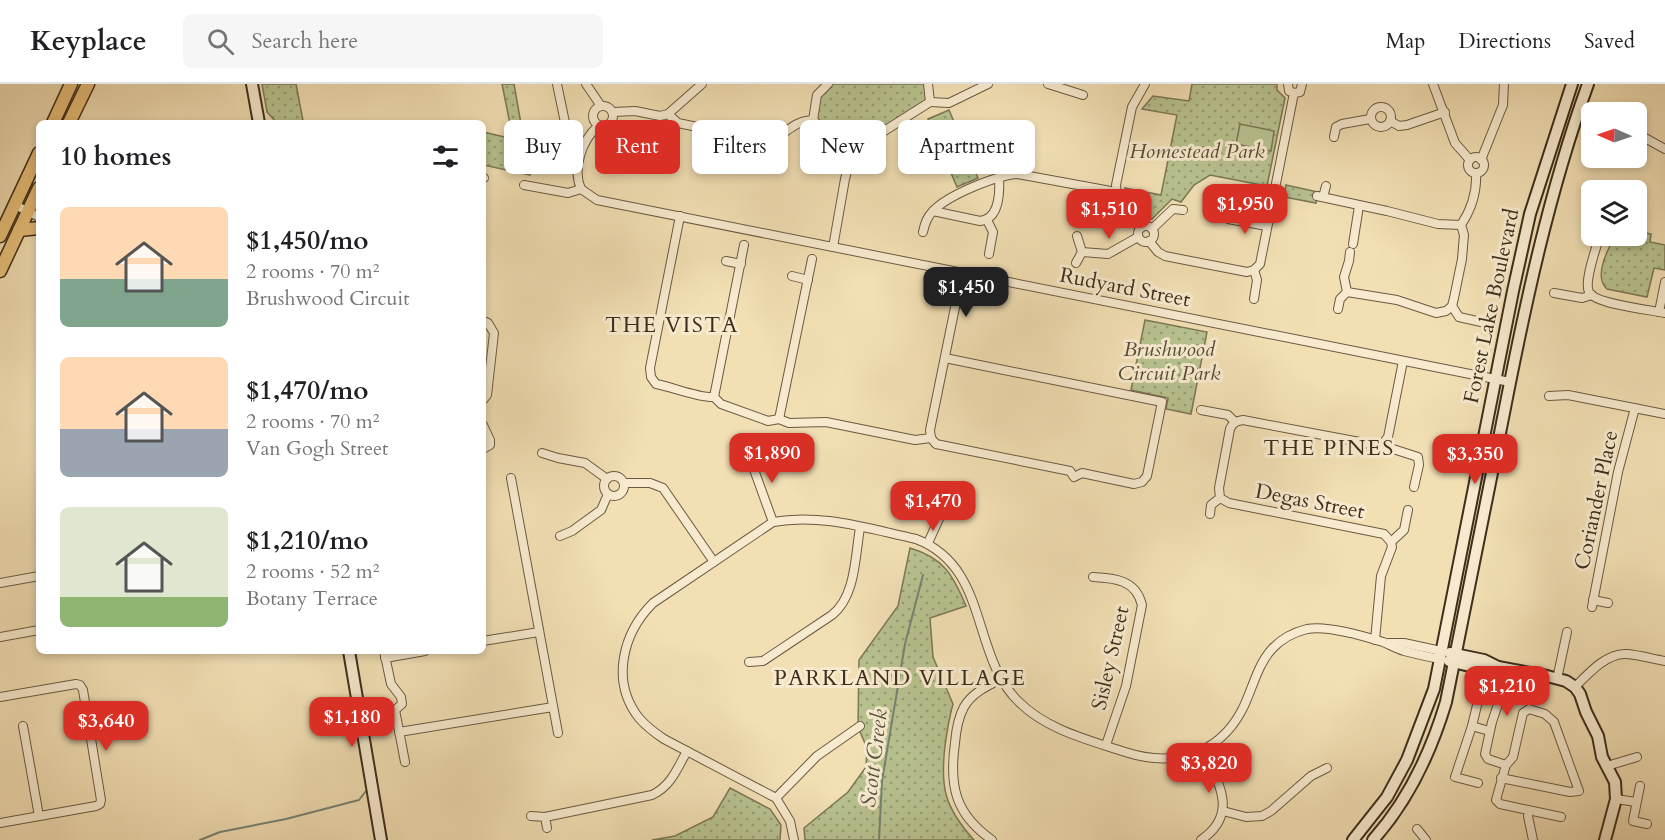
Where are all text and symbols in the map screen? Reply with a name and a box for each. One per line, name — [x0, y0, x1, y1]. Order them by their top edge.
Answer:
search box — [183, 14, 603, 68]
text: Keyplace — [30, 22, 147, 60]
icon: search — [204, 25, 237, 58]
text: Search here — [252, 26, 358, 56]
text: Map — [1385, 27, 1425, 56]
text: Directions — [1458, 27, 1551, 56]
text: Saved — [1584, 27, 1635, 56]
north arrow — [1581, 102, 1647, 168]
map controls — [1581, 102, 1647, 246]
chip: Buy — [504, 120, 583, 174]
chip: Rent — [595, 120, 680, 174]
chip: Filters — [692, 120, 788, 174]
chip: New — [800, 120, 886, 174]
chip: Apartment — [898, 120, 1035, 174]
park label: Homestead Park — [1129, 137, 1265, 166]
text: 10 homes — [60, 139, 171, 174]
icon: filters — [429, 140, 462, 173]
button: layers — [1581, 180, 1647, 246]
pin: $1,950 — [1196, 184, 1294, 235]
pin: $1,510 — [1060, 189, 1158, 240]
text: $1,950 — [1216, 190, 1274, 217]
text: $1,510 — [1080, 195, 1138, 222]
street label: Forest Lake Boulevard — [1457, 206, 1526, 406]
text: $1,450/mo — [246, 223, 369, 258]
icon: home — [108, 231, 180, 303]
text: 2 rooms · 70 m² — [246, 258, 379, 285]
street label: Rudyard Street — [1057, 261, 1193, 314]
pin: $1,450 — [917, 267, 1015, 318]
text: $1,450 — [937, 273, 995, 300]
text: Brushwood Circuit — [246, 285, 409, 312]
district label: THE VISTA — [605, 310, 739, 340]
park label: Brushwood Circuit Park — [1118, 335, 1221, 388]
text: $1,470/mo — [246, 373, 369, 408]
icon: home — [108, 381, 180, 453]
text: 2 rooms · 70 m² — [246, 408, 379, 435]
street label: Coriander Place — [1568, 428, 1625, 573]
pin: $1,890 — [723, 433, 821, 484]
district label: THE PINES — [1263, 433, 1395, 463]
pin: $3,350 — [1426, 434, 1524, 485]
text: Van Gogh Street — [246, 435, 388, 462]
text: $1,890 — [743, 439, 801, 466]
text: $3,350 — [1446, 440, 1504, 467]
street label: Degas Street — [1253, 477, 1367, 526]
pin: $1,470 — [884, 481, 982, 532]
text: $1,470 — [904, 487, 962, 514]
text: $1,210/mo — [246, 523, 369, 558]
icon: home — [108, 531, 180, 603]
text: 2 rooms · 52 m² — [246, 558, 379, 585]
text: Botany Terrace — [246, 585, 378, 612]
street label: Sisley Street — [1084, 603, 1137, 713]
district label: PARKLAND VILLAGE — [774, 663, 1026, 693]
pin: $1,210 — [1458, 666, 1556, 717]
text: $1,210 — [1478, 672, 1536, 699]
pin: $1,180 — [303, 697, 401, 748]
pin: $3,640 — [57, 701, 155, 752]
text: $1,180 — [323, 703, 381, 730]
text: $3,640 — [77, 707, 135, 734]
water label: Scott Creek — [853, 707, 895, 809]
pin: $3,820 — [1160, 743, 1258, 794]
text: $3,820 — [1180, 749, 1238, 776]

